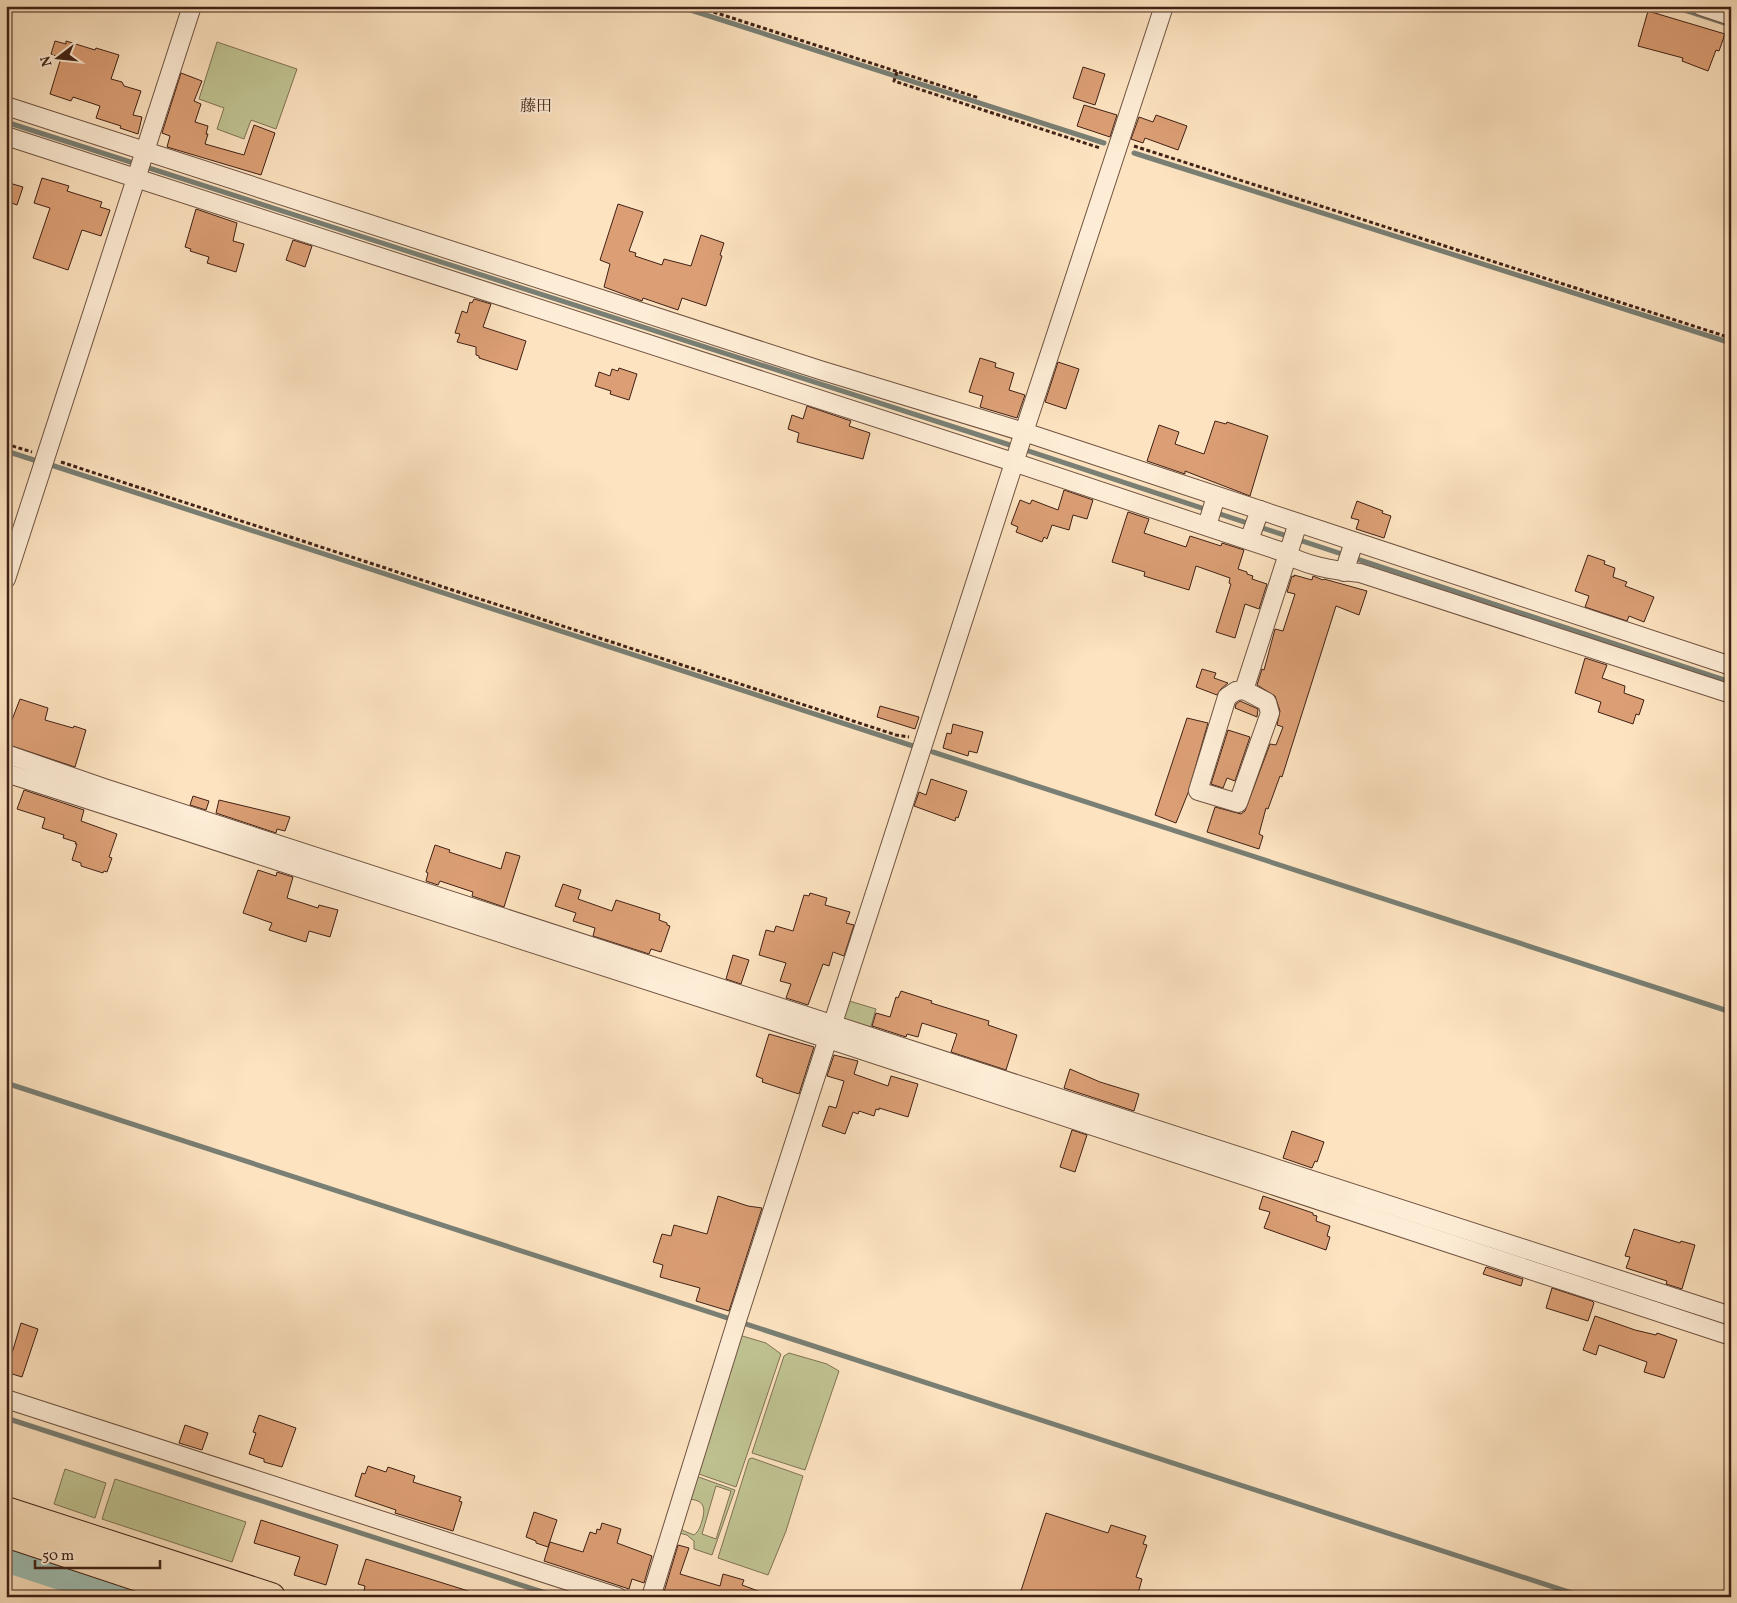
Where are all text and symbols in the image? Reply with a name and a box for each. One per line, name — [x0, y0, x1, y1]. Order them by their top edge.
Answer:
north arrow — [32, 32, 82, 82]
text: N — [36, 54, 57, 69]
district label: 藤田 — [520, 96, 552, 118]
scale bar — [35, 1538, 160, 1570]
text: 50 m — [42, 1546, 74, 1567]

